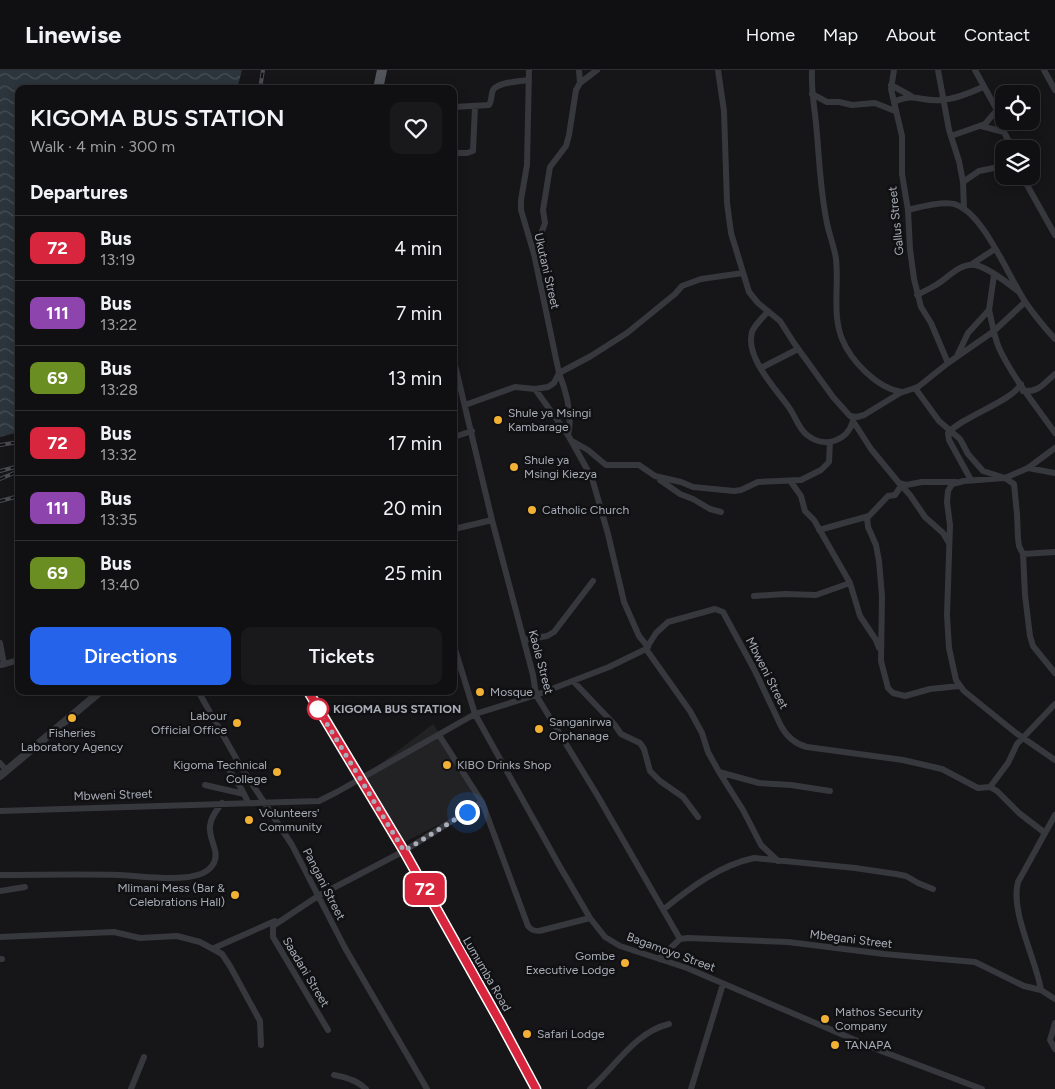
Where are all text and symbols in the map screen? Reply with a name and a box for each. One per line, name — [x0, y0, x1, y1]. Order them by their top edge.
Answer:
text: Linewise — [25, 20, 121, 49]
text: Home — [746, 24, 795, 46]
text: Map — [823, 24, 858, 46]
text: About — [886, 24, 936, 46]
text: Contact — [964, 24, 1030, 46]
map controls — [995, 85, 1040, 185]
button: locate — [995, 85, 1040, 130]
button: heart — [390, 102, 442, 154]
text: KIGOMA BUS STATION — [30, 103, 285, 132]
text: Walk · 4 min · 300 m — [30, 137, 175, 156]
button: layers — [995, 140, 1040, 185]
text: Departures — [30, 181, 128, 204]
street label: Gallus Street — [885, 185, 907, 256]
text: Bus — [100, 227, 131, 250]
street label: Ukutani Street — [531, 232, 563, 311]
text: 72 — [47, 237, 68, 259]
text: 4 min — [394, 237, 442, 260]
text: 13:19 — [100, 250, 135, 269]
text: Bus — [100, 292, 131, 315]
text: 111 — [46, 302, 69, 324]
text: 7 min — [396, 302, 442, 325]
text: 13:22 — [100, 315, 137, 334]
text: Bus — [100, 357, 131, 380]
text: 69 — [47, 367, 68, 389]
text: 13 min — [388, 367, 442, 390]
text: 13:28 — [100, 380, 138, 399]
place label: Shule ya Msingi Kambarage — [508, 406, 591, 434]
marker: Shule ya Msingi Kambarage — [492, 414, 504, 426]
text: Bus — [100, 422, 131, 445]
text: 72 — [47, 432, 68, 454]
text: 17 min — [388, 432, 442, 455]
text: 13:32 — [100, 445, 137, 464]
place label: Shule ya Msingi Kiezya — [524, 453, 597, 481]
marker: Shule ya Msingi Kiezya — [508, 461, 520, 473]
text: Bus — [100, 487, 131, 510]
text: 111 — [46, 497, 69, 519]
text: 20 min — [383, 497, 442, 520]
place label: Catholic Church — [542, 503, 629, 517]
marker: Catholic Church — [526, 504, 538, 516]
text: 13:35 — [100, 510, 137, 529]
text: Bus — [100, 552, 131, 575]
text: 69 — [47, 562, 68, 584]
text: 25 min — [385, 562, 442, 585]
text: 13:40 — [100, 575, 140, 594]
button: Directions — [30, 627, 231, 685]
button: Tickets — [241, 627, 442, 685]
street label: Kaole Street — [526, 628, 556, 696]
street label: Mbweni Street — [743, 635, 791, 712]
place label: Mosque — [490, 685, 533, 699]
marker: Mosque — [474, 686, 486, 698]
marker: KIGOMA BUS STATION — [307, 698, 329, 720]
place label: KIGOMA BUS STATION — [333, 702, 461, 716]
place label: Labour Official Office — [151, 709, 227, 737]
marker: Fisheries Laboratory Agency — [66, 712, 78, 724]
place label: Sanganirwa Orphanage — [549, 715, 611, 743]
marker: Labour Official Office — [231, 717, 243, 729]
marker: Sanganirwa Orphanage — [533, 723, 545, 735]
place label: Fisheries Laboratory Agency — [21, 726, 124, 754]
place label: Kigoma Technical College — [173, 758, 267, 786]
place label: KIBO Drinks Shop — [457, 758, 551, 772]
marker: KIBO Drinks Shop — [441, 759, 453, 771]
marker: Kigoma Technical College — [271, 766, 283, 778]
street label: Mbweni Street — [73, 787, 153, 803]
your location — [455, 800, 480, 825]
place label: Volunteers' Community — [259, 806, 323, 834]
marker: Volunteers' Community — [243, 814, 255, 826]
street label: Pangani Street — [300, 846, 348, 923]
line badge: 72 — [402, 873, 448, 905]
text: 72 — [415, 878, 435, 900]
place label: Mlimani Mess (Bar & Celebrations Hall) — [117, 881, 225, 909]
marker: Mlimani Mess (Bar & Celebrations Hall) — [229, 889, 241, 901]
street label: Mbegani Street — [809, 927, 893, 951]
street label: Bagamoyo Street — [625, 929, 718, 975]
street label: Lumumba Road — [460, 934, 514, 1014]
street label: Saadani Street — [280, 935, 333, 1010]
place label: Gombe Executive Lodge — [526, 949, 615, 977]
marker: Gombe Executive Lodge — [619, 957, 631, 969]
place label: Mathos Security Company — [835, 1005, 924, 1033]
marker: Mathos Security Company — [819, 1013, 831, 1025]
place label: Safari Lodge — [537, 1027, 605, 1041]
marker: Safari Lodge — [521, 1028, 533, 1040]
place label: TANAPA — [845, 1038, 891, 1052]
marker: TANAPA — [829, 1039, 841, 1051]

